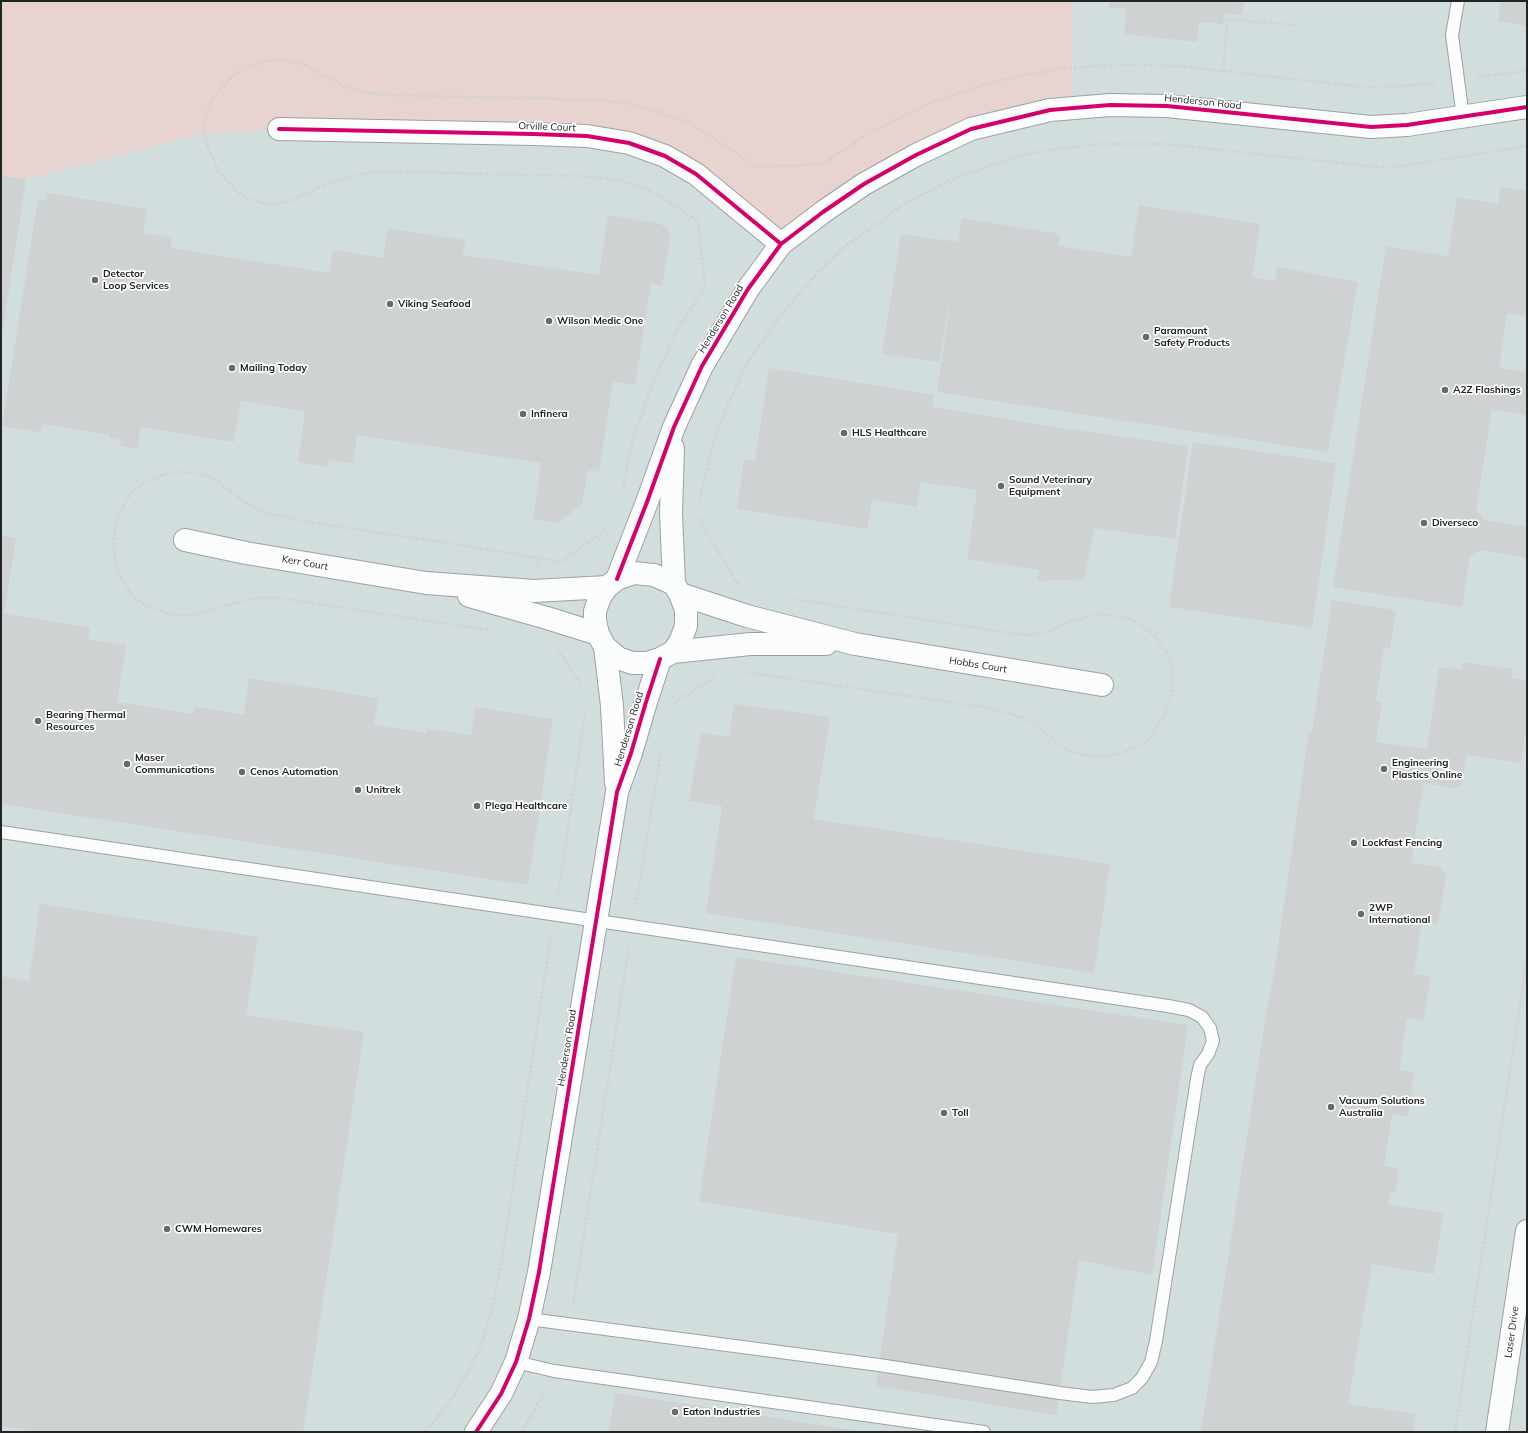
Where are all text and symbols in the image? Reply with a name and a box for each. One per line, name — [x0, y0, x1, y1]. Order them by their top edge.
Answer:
street label: Henderson Road — [1164, 92, 1242, 112]
street label: Orville Court — [518, 120, 576, 134]
place label: Detector Loop Services — [103, 268, 169, 292]
marker: Detector Loop Services — [90, 275, 100, 285]
street label: Henderson Road — [696, 283, 746, 355]
place label: Viking Seafood — [398, 298, 471, 310]
marker: Viking Seafood — [385, 299, 395, 309]
place label: Wilson Medic One — [557, 315, 643, 327]
marker: Wilson Medic One — [544, 316, 554, 326]
place label: Paramount Safety Products — [1154, 325, 1230, 348]
marker: Paramount Safety Products — [1141, 332, 1151, 342]
place label: Mailing Today — [240, 362, 307, 374]
marker: Mailing Today — [227, 363, 237, 373]
place label: A2Z Flashings — [1453, 384, 1521, 396]
marker: A2Z Flashings — [1440, 385, 1450, 395]
place label: Infinera — [531, 408, 568, 420]
marker: Infinera — [518, 409, 528, 419]
place label: HLS Healthcare — [852, 427, 927, 439]
marker: HLS Healthcare — [839, 428, 849, 438]
place label: Sound Veterinary Equipment — [1009, 474, 1092, 498]
marker: Sound Veterinary Equipment — [996, 481, 1006, 491]
place label: Diverseco — [1432, 517, 1478, 529]
marker: Diverseco — [1419, 518, 1429, 528]
street label: Kerr Court — [281, 553, 329, 573]
street label: Hobbs Court — [948, 655, 1008, 675]
street label: Henderson Road — [612, 690, 646, 768]
place label: Bearing Thermal Resources — [46, 709, 126, 732]
marker: Bearing Thermal Resources — [33, 716, 43, 726]
place label: Maser Communications — [135, 752, 215, 776]
place label: Engineering Plastics Online — [1392, 757, 1462, 780]
marker: Maser Communications — [122, 759, 132, 769]
marker: Engineering Plastics Online — [1379, 764, 1389, 774]
place label: Cenos Automation — [250, 766, 338, 778]
marker: Cenos Automation — [237, 767, 247, 777]
place label: Unitrek — [366, 784, 401, 796]
marker: Unitrek — [353, 785, 363, 795]
place label: Plega Healthcare — [485, 800, 567, 812]
marker: Plega Healthcare — [472, 801, 482, 811]
place label: Lockfast Fencing — [1362, 837, 1442, 849]
marker: Lockfast Fencing — [1349, 838, 1359, 848]
place label: 2WP International — [1369, 902, 1430, 926]
marker: 2WP International — [1356, 909, 1366, 919]
street label: Henderson Road — [555, 1009, 579, 1087]
place label: Vacuum Solutions Australia — [1339, 1095, 1425, 1118]
marker: Vacuum Solutions Australia — [1326, 1102, 1336, 1112]
place label: Toll — [952, 1107, 969, 1119]
marker: Toll — [939, 1108, 949, 1118]
place label: CWM Homewares — [175, 1223, 262, 1235]
marker: CWM Homewares — [162, 1224, 172, 1234]
street label: Laser Drive — [1502, 1305, 1522, 1359]
place label: Eaton Industries — [683, 1406, 760, 1418]
marker: Eaton Industries — [670, 1407, 680, 1417]

